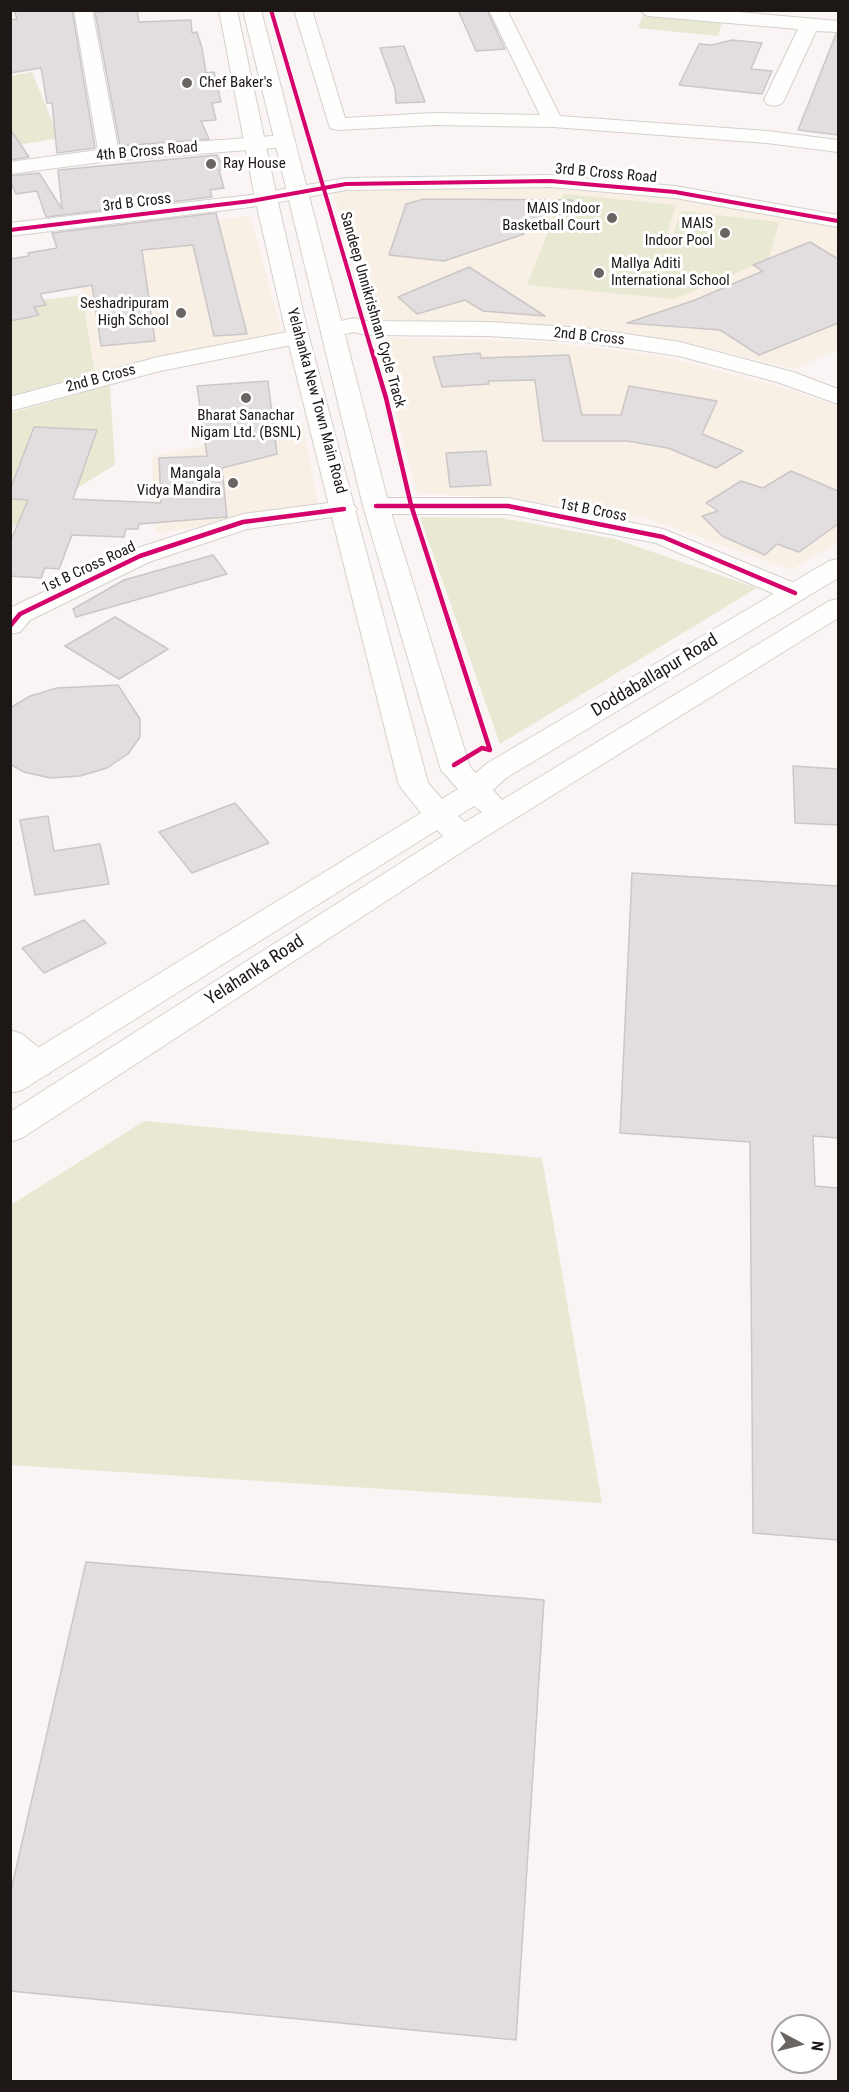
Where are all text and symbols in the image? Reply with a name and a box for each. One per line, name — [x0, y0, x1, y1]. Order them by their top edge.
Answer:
place label: Chef Baker's — [199, 74, 273, 92]
marker: Chef Baker's — [180, 76, 194, 90]
street label: 4th B Cross Road — [95, 139, 199, 165]
place label: Ray House — [223, 155, 286, 173]
marker: Ray House — [204, 157, 218, 171]
street label: 3rd B Cross Road — [554, 161, 658, 187]
street label: 3rd B Cross — [102, 190, 172, 216]
place label: MAIS Indoor Basketball Court — [502, 200, 600, 235]
street label: Sandeep Unnikrishnan Cycle Track — [335, 210, 409, 410]
marker: MAIS Indoor Basketball Court — [605, 211, 619, 225]
place label: MAIS Indoor Pool — [645, 215, 713, 250]
marker: MAIS Indoor Pool — [718, 226, 732, 240]
place label: Mallya Aditi International School — [611, 255, 730, 290]
marker: Mallya Aditi International School — [592, 266, 606, 280]
place label: Seshadripuram High School — [80, 295, 169, 330]
marker: Seshadripuram High School — [174, 306, 188, 320]
street label: Yelahanka New Town Main Road — [283, 306, 349, 496]
street label: 2nd B Cross — [553, 324, 625, 350]
street label: 2nd B Cross — [64, 361, 138, 397]
marker: Bharat Sanachar Nigam Ltd. (BSNL) — [239, 391, 253, 405]
place label: Bharat Sanachar Nigam Ltd. (BSNL) — [191, 407, 301, 442]
place label: Mangala Vidya Mandira — [137, 465, 221, 500]
marker: Mangala Vidya Mandira — [226, 476, 240, 490]
street label: 1st B Cross — [558, 496, 628, 526]
street label: 1st B Cross Road — [39, 538, 139, 598]
street label: Doddaballapur Road — [588, 630, 722, 722]
street label: Yelahanka Road — [202, 931, 308, 1011]
north arrow — [771, 2014, 831, 2074]
text: N — [807, 2040, 827, 2052]

